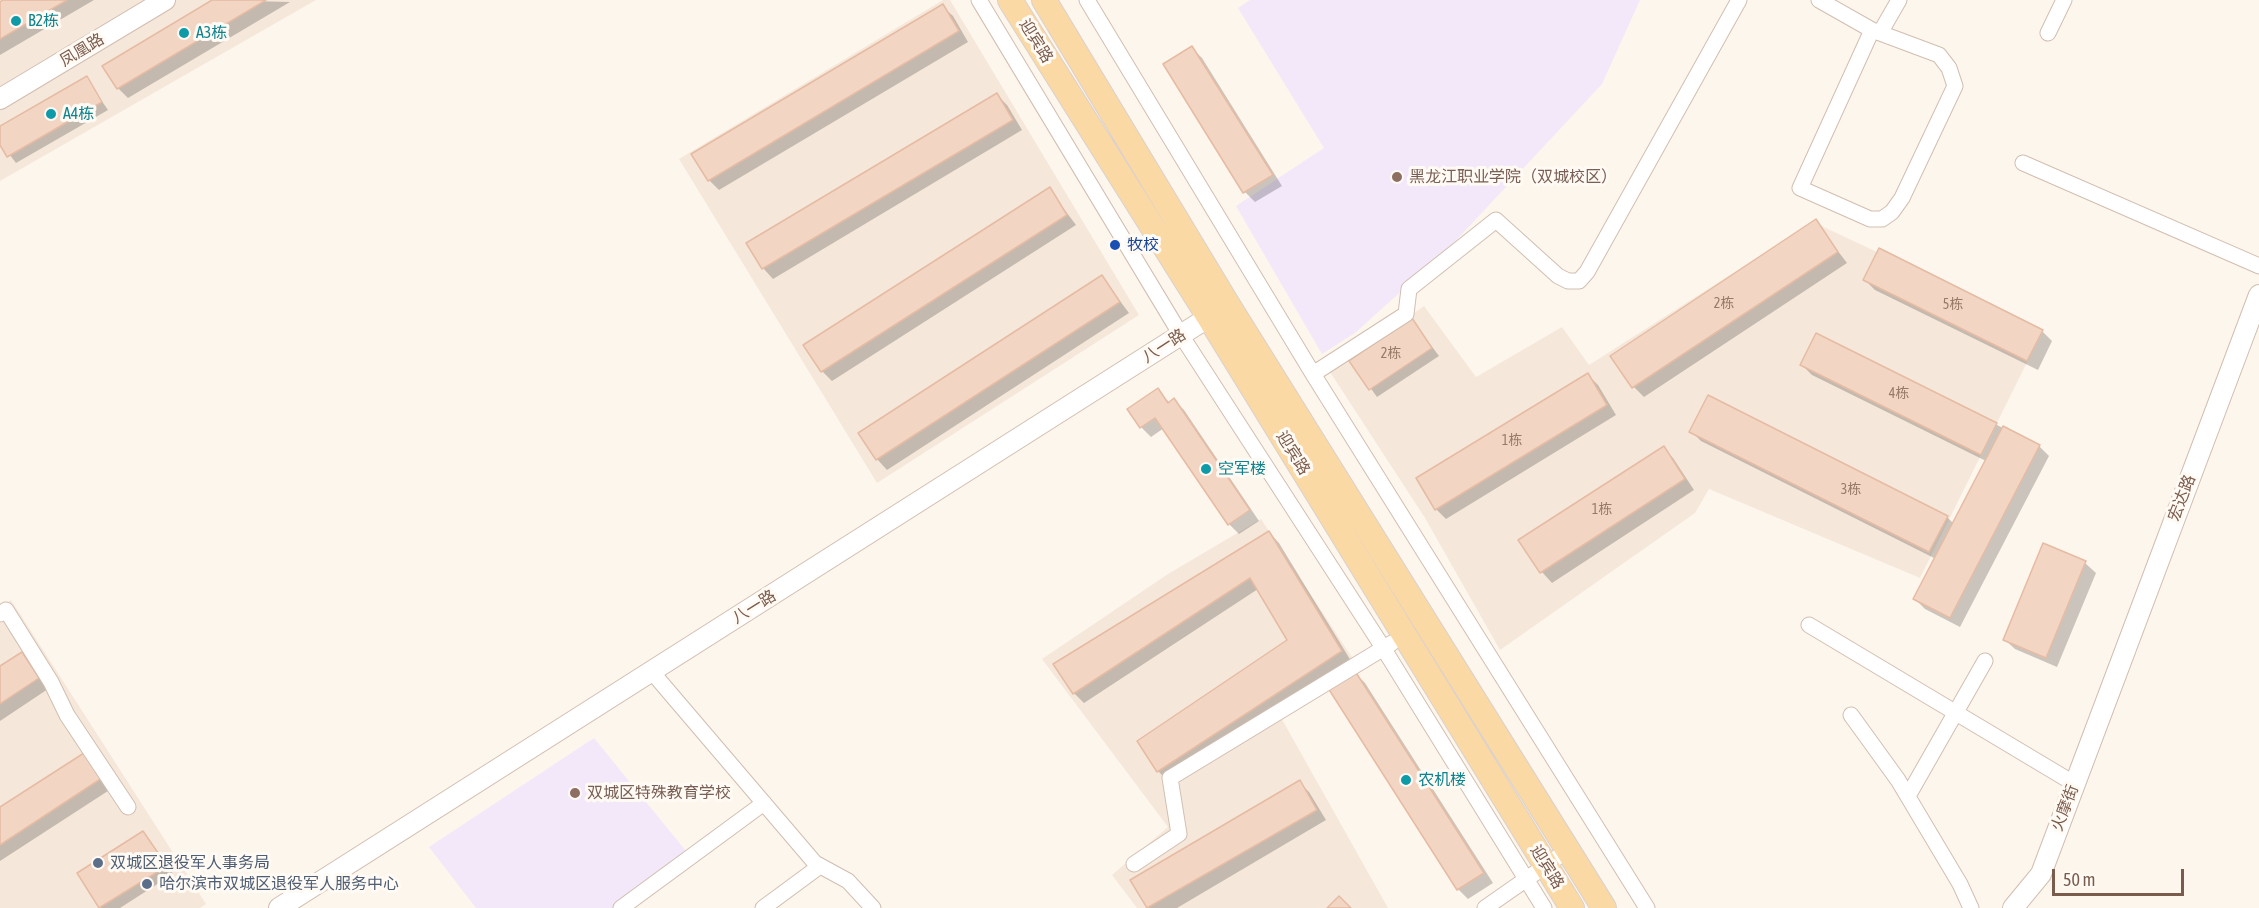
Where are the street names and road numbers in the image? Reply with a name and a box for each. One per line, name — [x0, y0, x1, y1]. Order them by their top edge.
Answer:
street label: 迎宾路 — [1015, 16, 1057, 66]
street label: 凤凰路 — [56, 29, 108, 71]
street label: 八一路 — [1139, 325, 1189, 367]
street label: 迎宾路 — [1272, 428, 1314, 478]
street label: 宏达路 — [2164, 472, 2200, 524]
street label: 八一路 — [729, 586, 779, 628]
street label: 火摩街 — [2047, 782, 2083, 834]
street label: 迎宾路 — [1526, 842, 1568, 892]

